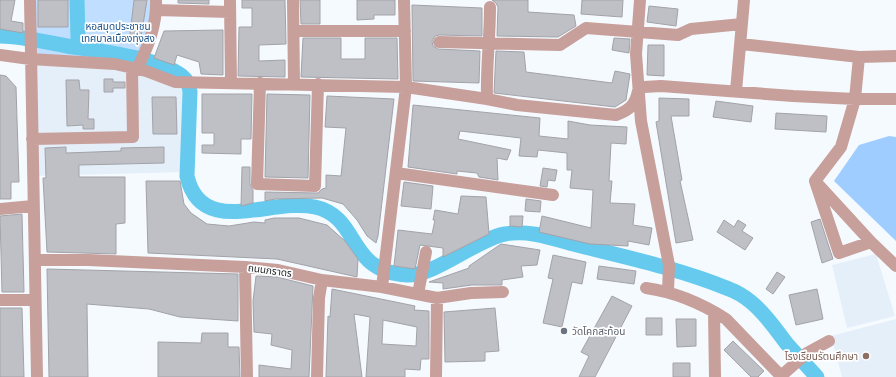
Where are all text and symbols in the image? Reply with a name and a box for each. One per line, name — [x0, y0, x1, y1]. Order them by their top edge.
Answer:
park label: หอสมุดประชาชน เทศบาลเมืองทุ่งสง — [81, 19, 155, 45]
street label: ถนนภราดร — [247, 260, 293, 280]
place label: วัดโคกสะท้อน — [572, 324, 625, 338]
marker: วัดโคกสะท้อน — [559, 326, 569, 336]
place label: โรงเรียนรัตนศึกษา — [785, 349, 858, 363]
marker: โรงเรียนรัตนศึกษา — [861, 351, 871, 361]

